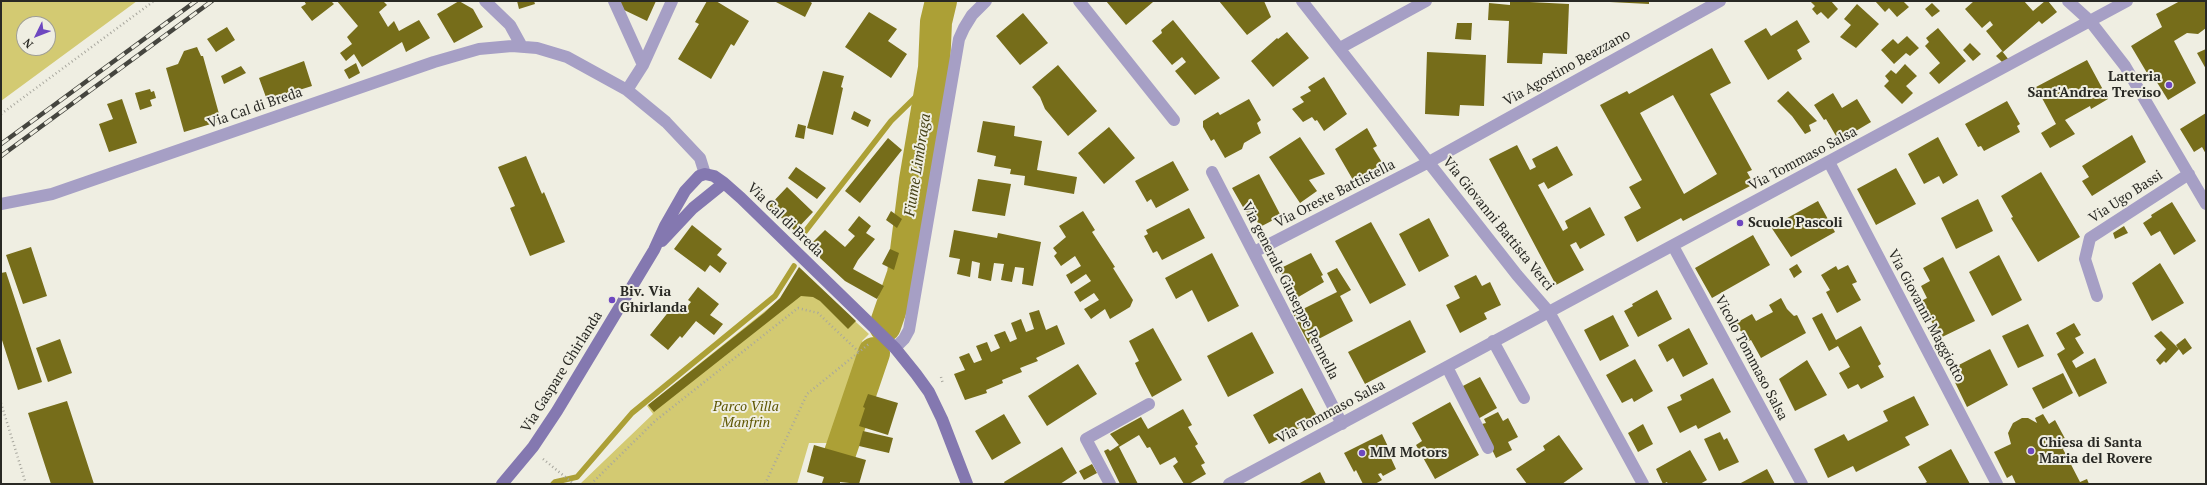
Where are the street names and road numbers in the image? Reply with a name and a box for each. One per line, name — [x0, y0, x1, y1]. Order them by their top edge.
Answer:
street label: Via Agostino Beazzano — [1501, 26, 1633, 110]
street label: Via Cal di Breda — [205, 84, 305, 132]
street label: Via Tommaso Salsa — [1746, 123, 1860, 195]
street label: Via Giovanni Battista Verci — [1439, 154, 1557, 294]
street label: Via Oreste Battistella — [1272, 156, 1398, 232]
street label: Via Ugo Bassi — [2086, 167, 2166, 227]
street label: Via Cal di Breda — [743, 179, 827, 261]
street label: Via generale Giuseppe Pennella — [1238, 200, 1342, 382]
street label: Via Giovanni Maggiotto — [1884, 247, 1968, 385]
street label: Vicolo Tommaso Salsa — [1711, 293, 1791, 423]
street label: Via Gaspare Ghirlanda — [518, 308, 606, 436]
street label: Via Tommaso Salsa — [1274, 376, 1388, 448]

